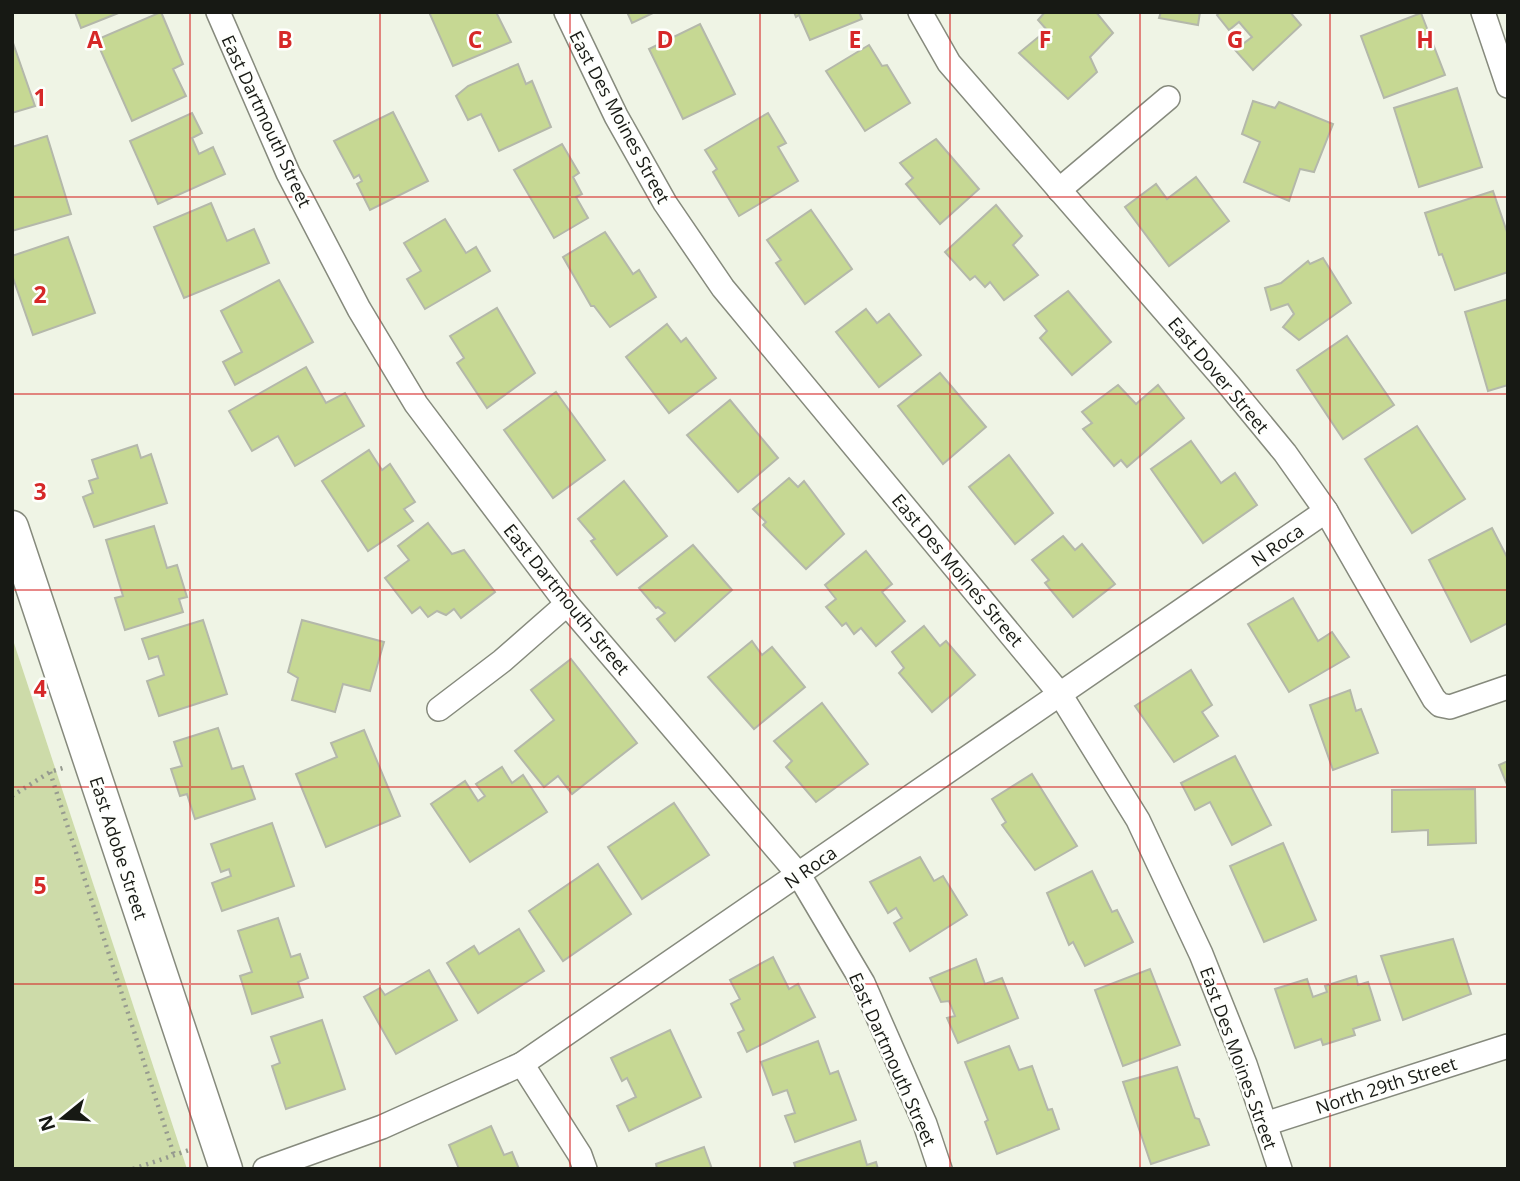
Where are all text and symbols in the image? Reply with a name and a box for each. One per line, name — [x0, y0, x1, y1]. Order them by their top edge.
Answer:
text: A — [87, 23, 103, 55]
text: B — [277, 23, 293, 55]
text: C — [468, 23, 482, 55]
text: E — [849, 23, 861, 55]
text: F — [1039, 23, 1051, 55]
text: G — [1227, 23, 1243, 55]
text: H — [1416, 23, 1434, 55]
street label: East Des Moines Street — [565, 27, 675, 207]
street label: East Dartmouth Street — [217, 31, 317, 211]
text: 1 — [33, 81, 47, 113]
text: 2 — [33, 278, 47, 310]
street label: East Dover Street — [1163, 312, 1275, 438]
text: 3 — [33, 475, 47, 507]
street label: East Des Moines Street — [887, 489, 1029, 651]
street label: N Roca — [1246, 518, 1308, 572]
street label: East Dartmouth Street — [499, 519, 635, 679]
text: 4 — [33, 672, 47, 704]
street label: East Adobe Street — [85, 773, 153, 923]
street label: N Roca — [779, 840, 841, 894]
text: 5 — [33, 869, 47, 901]
street label: East Des Moines Street — [1195, 964, 1283, 1152]
street label: East Dartmouth Street — [844, 968, 942, 1150]
street label: North 29th Street — [1312, 1051, 1460, 1119]
north arrow — [28, 1083, 98, 1153]
text: N — [32, 1112, 62, 1135]

